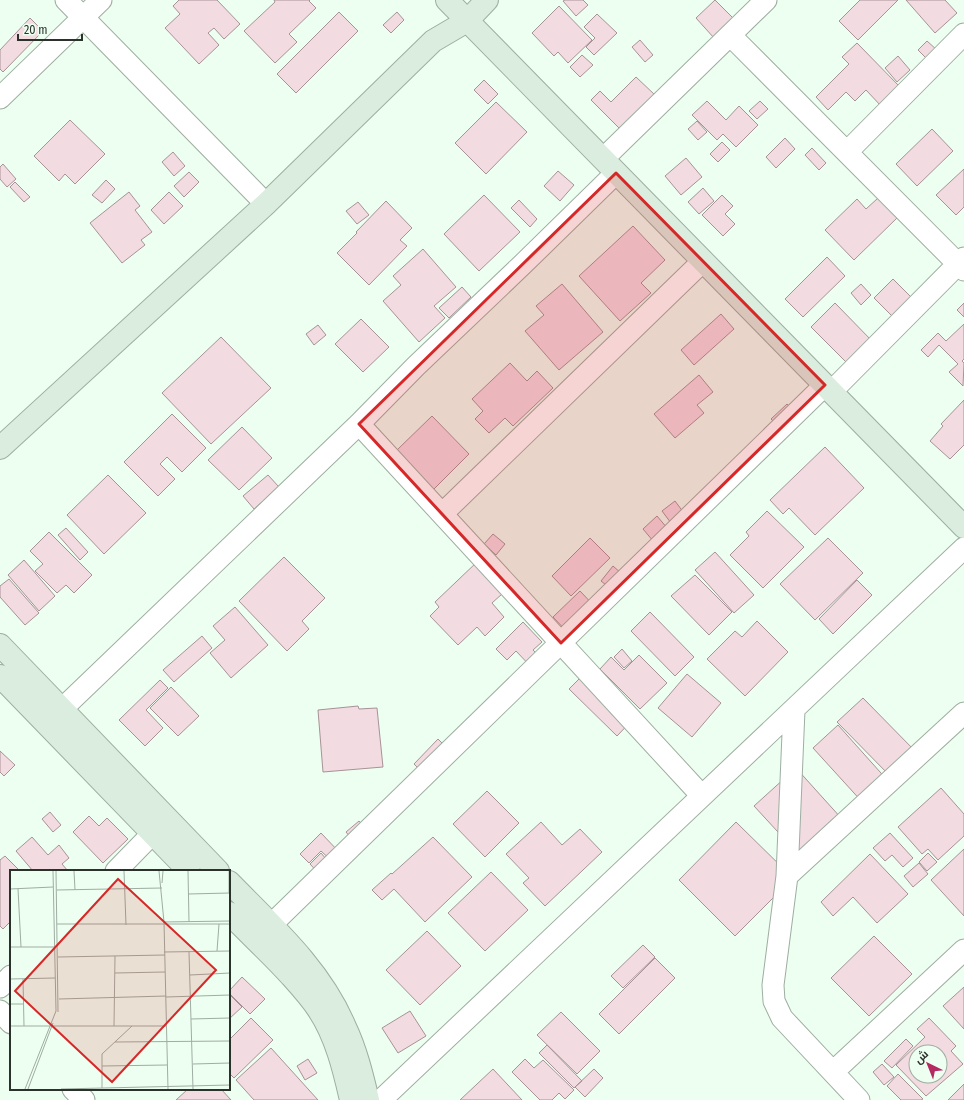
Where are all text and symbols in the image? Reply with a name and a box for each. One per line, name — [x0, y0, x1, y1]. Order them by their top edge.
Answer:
scale bar — [18, 16, 82, 42]
text: 20 m — [24, 23, 48, 37]
inset map — [10, 870, 230, 1090]
north arrow — [908, 1044, 948, 1084]
text: ش — [912, 1047, 931, 1067]

